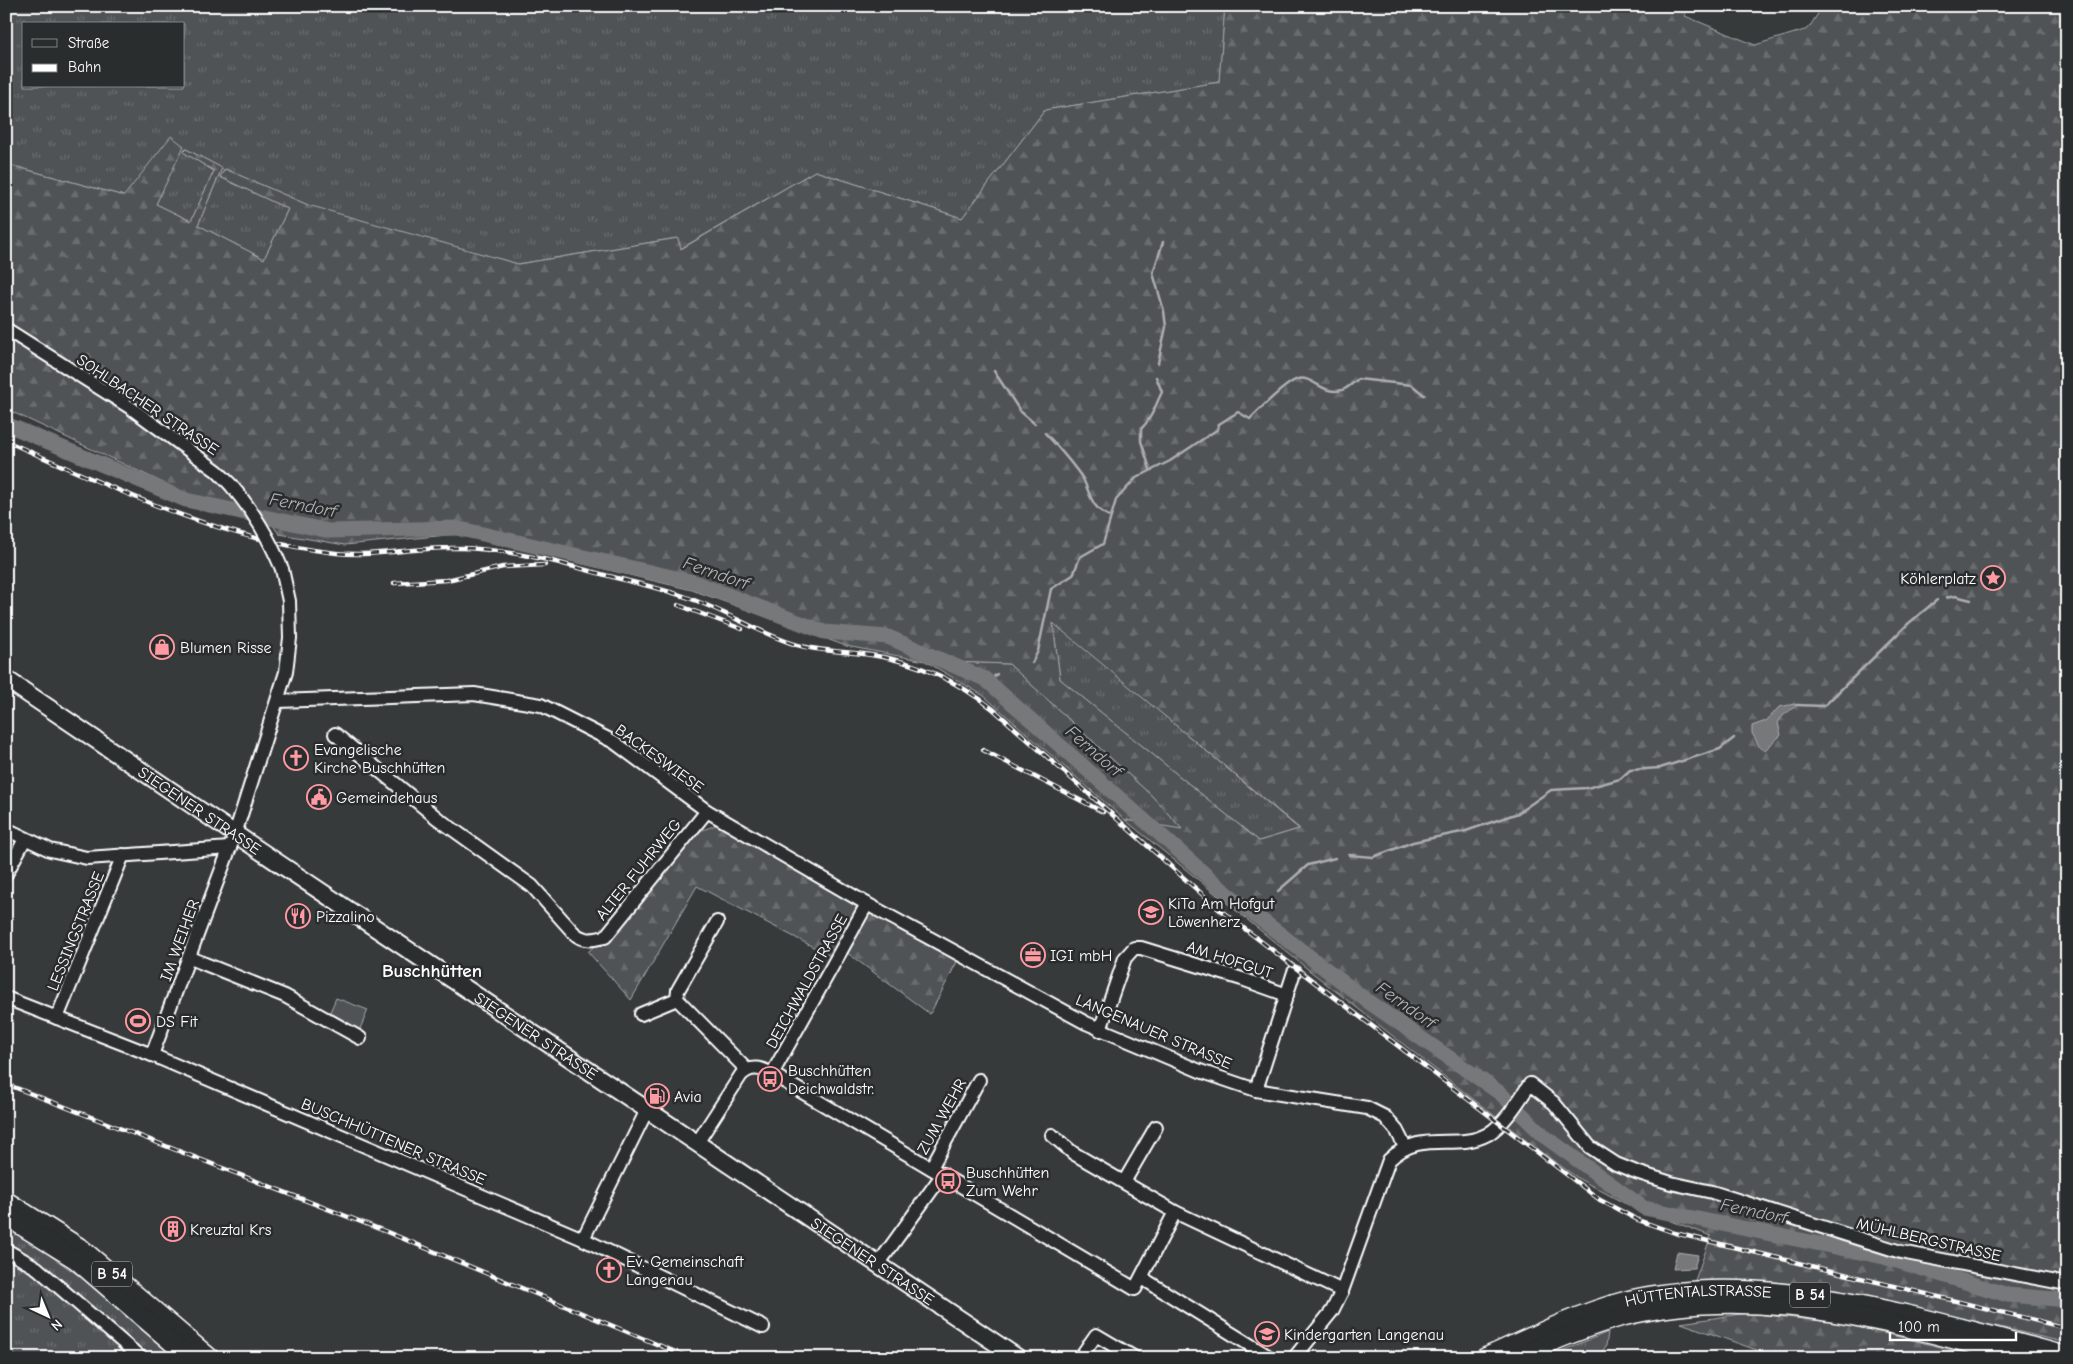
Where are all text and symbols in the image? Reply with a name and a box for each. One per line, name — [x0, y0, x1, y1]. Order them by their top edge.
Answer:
legend — [22, 22, 185, 88]
text: Straße — [68, 34, 110, 52]
text: Bahn — [68, 58, 101, 76]
street label: SOHLBACHER STRASSE — [73, 351, 222, 459]
water label: Ferndorf — [268, 489, 341, 523]
water label: Ferndorf — [680, 552, 754, 595]
place icon: Köhlerplatz — [1980, 565, 2006, 591]
place label: Köhlerplatz — [1900, 570, 1976, 588]
shop icon: Blumen Risse — [149, 634, 175, 660]
place label: Blumen Risse — [180, 639, 272, 657]
street label: BACKESWIESE — [612, 721, 707, 797]
water label: Ferndorf — [1061, 721, 1128, 783]
place label: Evangelische Kirche Buschhütten — [314, 741, 445, 777]
church icon: Evangelische Kirche Buschhütten — [283, 745, 309, 771]
street label: SIEGENER STRASSE — [134, 763, 264, 859]
public building icon: Gemeindehaus — [306, 784, 332, 810]
place label: Gemeindehaus — [336, 789, 438, 807]
street label: ALTER FUHRWEG — [592, 815, 685, 924]
street label: LESSINGSTRASSE — [44, 869, 108, 994]
place label: KiTa Am Hofgut Löwenherz — [1168, 895, 1275, 931]
street label: IM WEIHER — [157, 897, 203, 984]
school or university icon: KiTa Am Hofgut Löwenherz — [1138, 899, 1164, 925]
restaurant icon: Pizzalino — [285, 903, 311, 929]
place label: Pizzalino — [316, 908, 375, 926]
street label: DEICHWALDSTRASSE — [762, 911, 851, 1052]
street label: AM HOFGUT — [1184, 938, 1276, 983]
office icon: IGI mbH — [1020, 942, 1046, 968]
place label: IGI mbH — [1050, 947, 1112, 965]
district label: Buschhütten — [382, 960, 482, 982]
water label: Ferndorf — [1372, 977, 1442, 1035]
street label: SIEGENER STRASSE — [471, 989, 601, 1084]
street label: LANGENAUER STRASSE — [1073, 991, 1235, 1073]
sports icon: DS Fit — [125, 1008, 151, 1034]
place label: DS Fit — [156, 1013, 198, 1031]
place label: Buschhütten Deichwaldstr. — [788, 1062, 874, 1098]
bus stop icon: Buschhütten Deichwaldstr. — [757, 1066, 783, 1092]
street label: ZUM WEHR — [914, 1075, 970, 1157]
fuel station icon: Avia — [644, 1083, 670, 1109]
place label: Avia — [674, 1088, 702, 1106]
street label: BUSCHHÜTTENER STRASSE — [299, 1095, 489, 1189]
place label: Buschhütten Zum Wehr — [966, 1164, 1049, 1200]
bus stop icon: Buschhütten Zum Wehr — [935, 1168, 961, 1194]
water label: Ferndorf — [1718, 1194, 1792, 1229]
street label: SIEGENER STRASSE — [807, 1214, 937, 1309]
street label: MÜHLBERGSTRASSE — [1855, 1215, 2003, 1265]
building icon: Kreuztal Krs — [160, 1216, 186, 1242]
place label: Kreuztal Krs — [190, 1221, 272, 1239]
place label: Ev. Gemeinschaft Langenau — [626, 1253, 744, 1289]
church icon: Ev. Gemeinschaft Langenau — [596, 1257, 622, 1283]
road number: B 54 — [92, 1262, 132, 1286]
street label: HÜTTENTALSTRASSE — [1623, 1282, 1772, 1311]
road number: B 54 — [1790, 1282, 1830, 1308]
north arrow — [22, 1292, 72, 1342]
scale bar — [1890, 1309, 2017, 1341]
text: N — [47, 1316, 66, 1334]
text: 100 m — [1898, 1318, 1940, 1336]
school or university icon: Kindergarten Langenau — [1254, 1321, 1280, 1347]
place label: Kindergarten Langenau — [1284, 1326, 1444, 1344]

